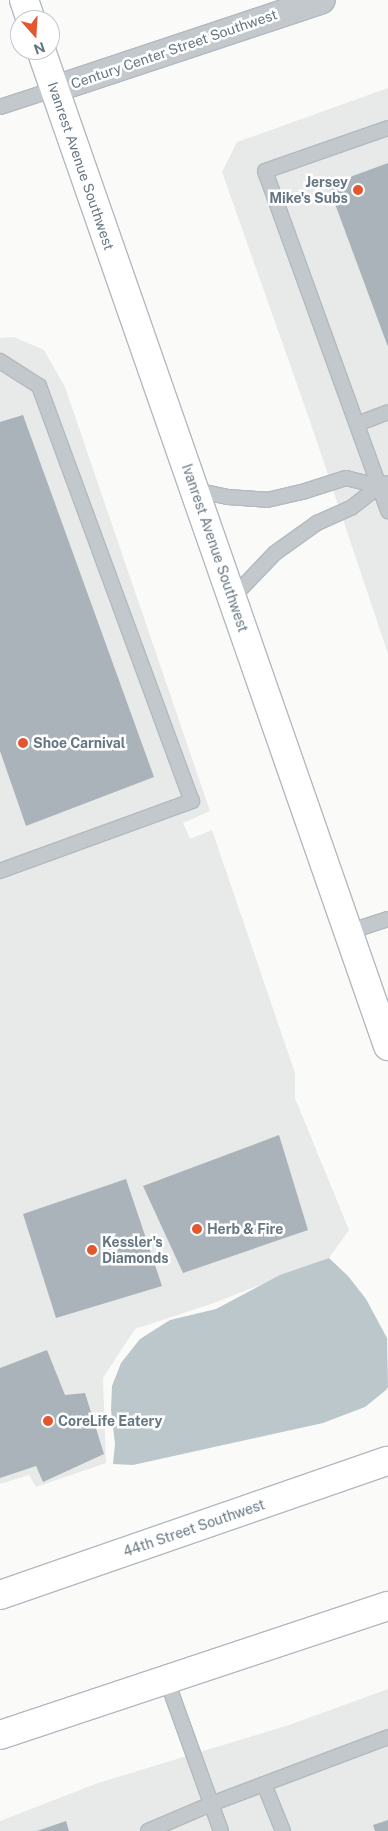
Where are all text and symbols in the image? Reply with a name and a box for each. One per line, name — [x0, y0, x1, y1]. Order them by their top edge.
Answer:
street label: Century Center Street Southwest — [69, 6, 279, 92]
north arrow — [10, 10, 60, 60]
text: N — [32, 39, 47, 58]
street label: Ivanrest Avenue Southwest — [44, 80, 118, 252]
place label: Jersey Mike's Subs — [269, 174, 348, 206]
marker: Jersey Mike's Subs — [352, 184, 364, 196]
street label: Ivanrest Avenue Southwest — [178, 462, 252, 634]
place label: Shoe Carnival — [33, 735, 125, 751]
marker: Shoe Carnival — [17, 737, 29, 749]
place label: Herb & Fire — [207, 1221, 283, 1237]
marker: Herb & Fire — [191, 1223, 203, 1235]
place label: Kessler's Diamonds — [102, 1234, 169, 1266]
marker: Kessler's Diamonds — [86, 1244, 98, 1256]
place label: CoreLife Eatery — [58, 1413, 162, 1429]
marker: CoreLife Eatery — [42, 1415, 54, 1427]
street label: 44th Street Southwest — [121, 1496, 267, 1560]

